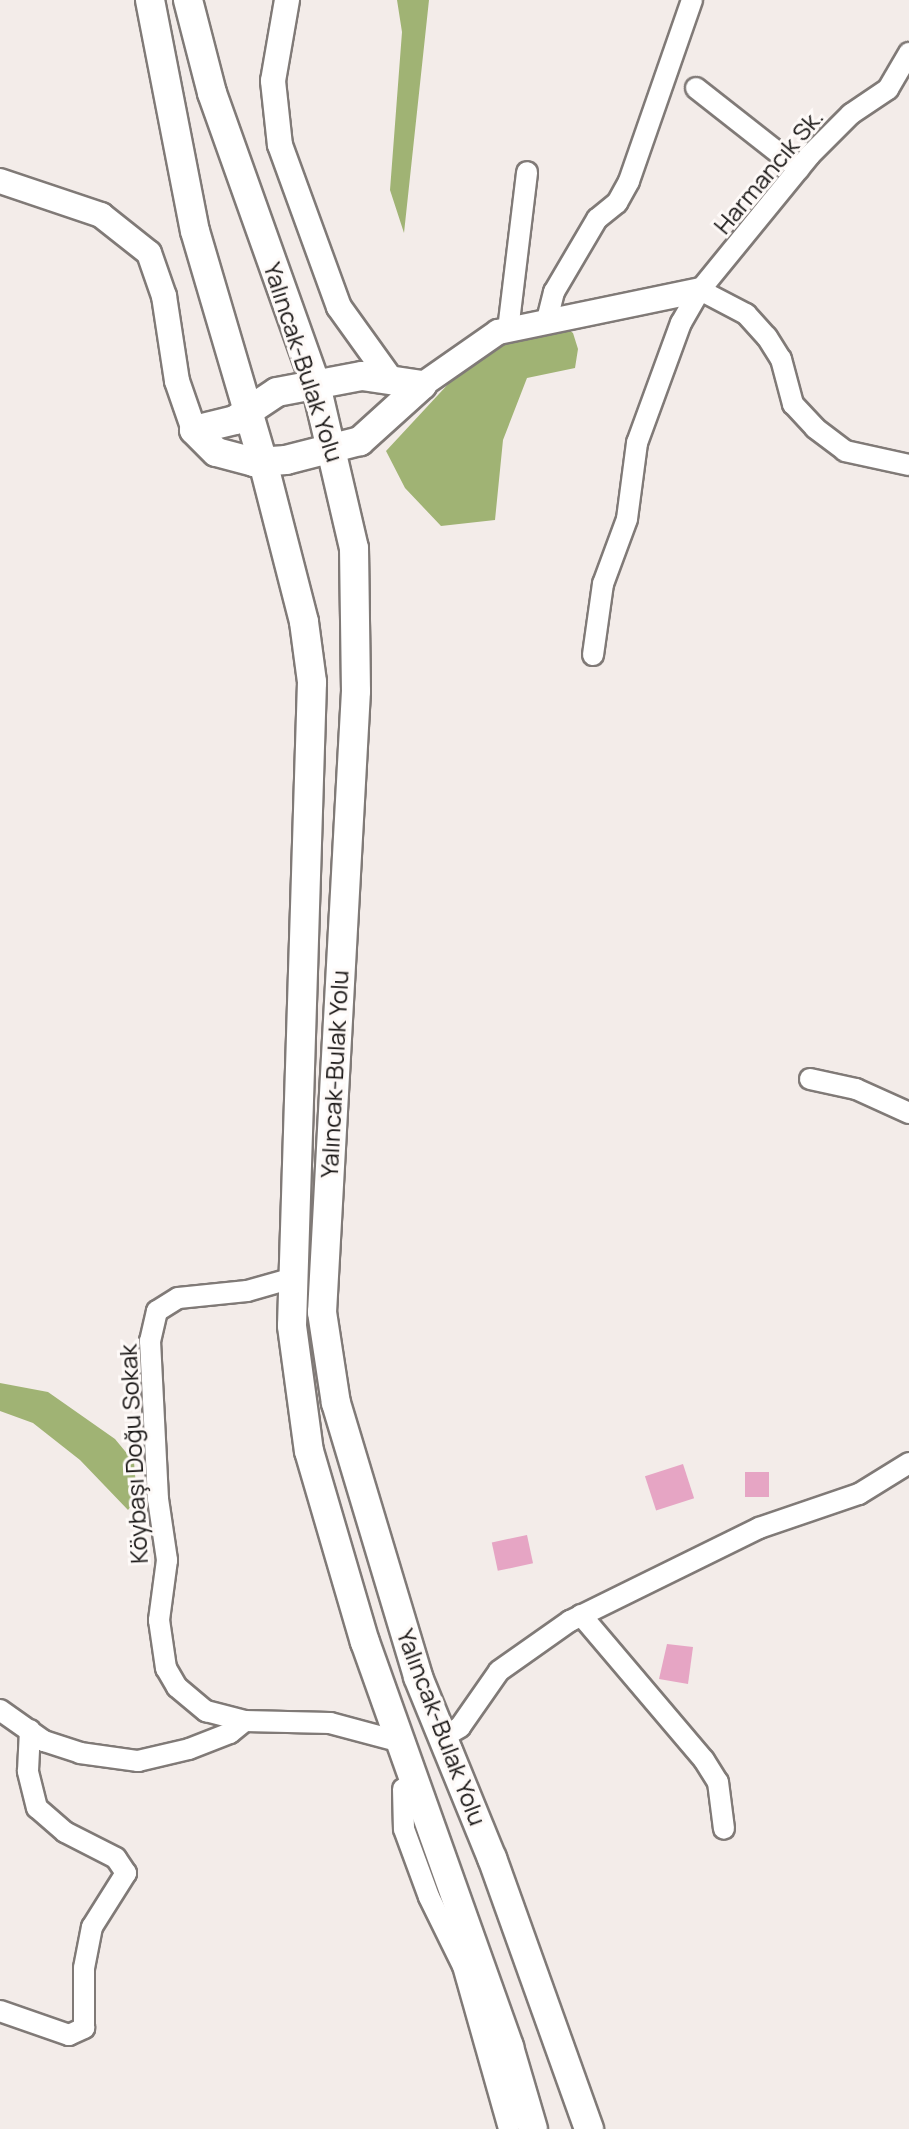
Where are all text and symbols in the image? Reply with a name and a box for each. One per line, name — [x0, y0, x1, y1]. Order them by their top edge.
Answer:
street label: Harmancık Sk. — [707, 103, 829, 239]
street label: Yalıncak-Bulak Yolu — [258, 259, 350, 465]
street label: Yalıncak-Bulak Yolu — [314, 969, 354, 1179]
street label: Köybaşı Doğu Sokak — [113, 1343, 153, 1565]
street label: Yalıncak-Bulak Yolu — [391, 1625, 493, 1829]

